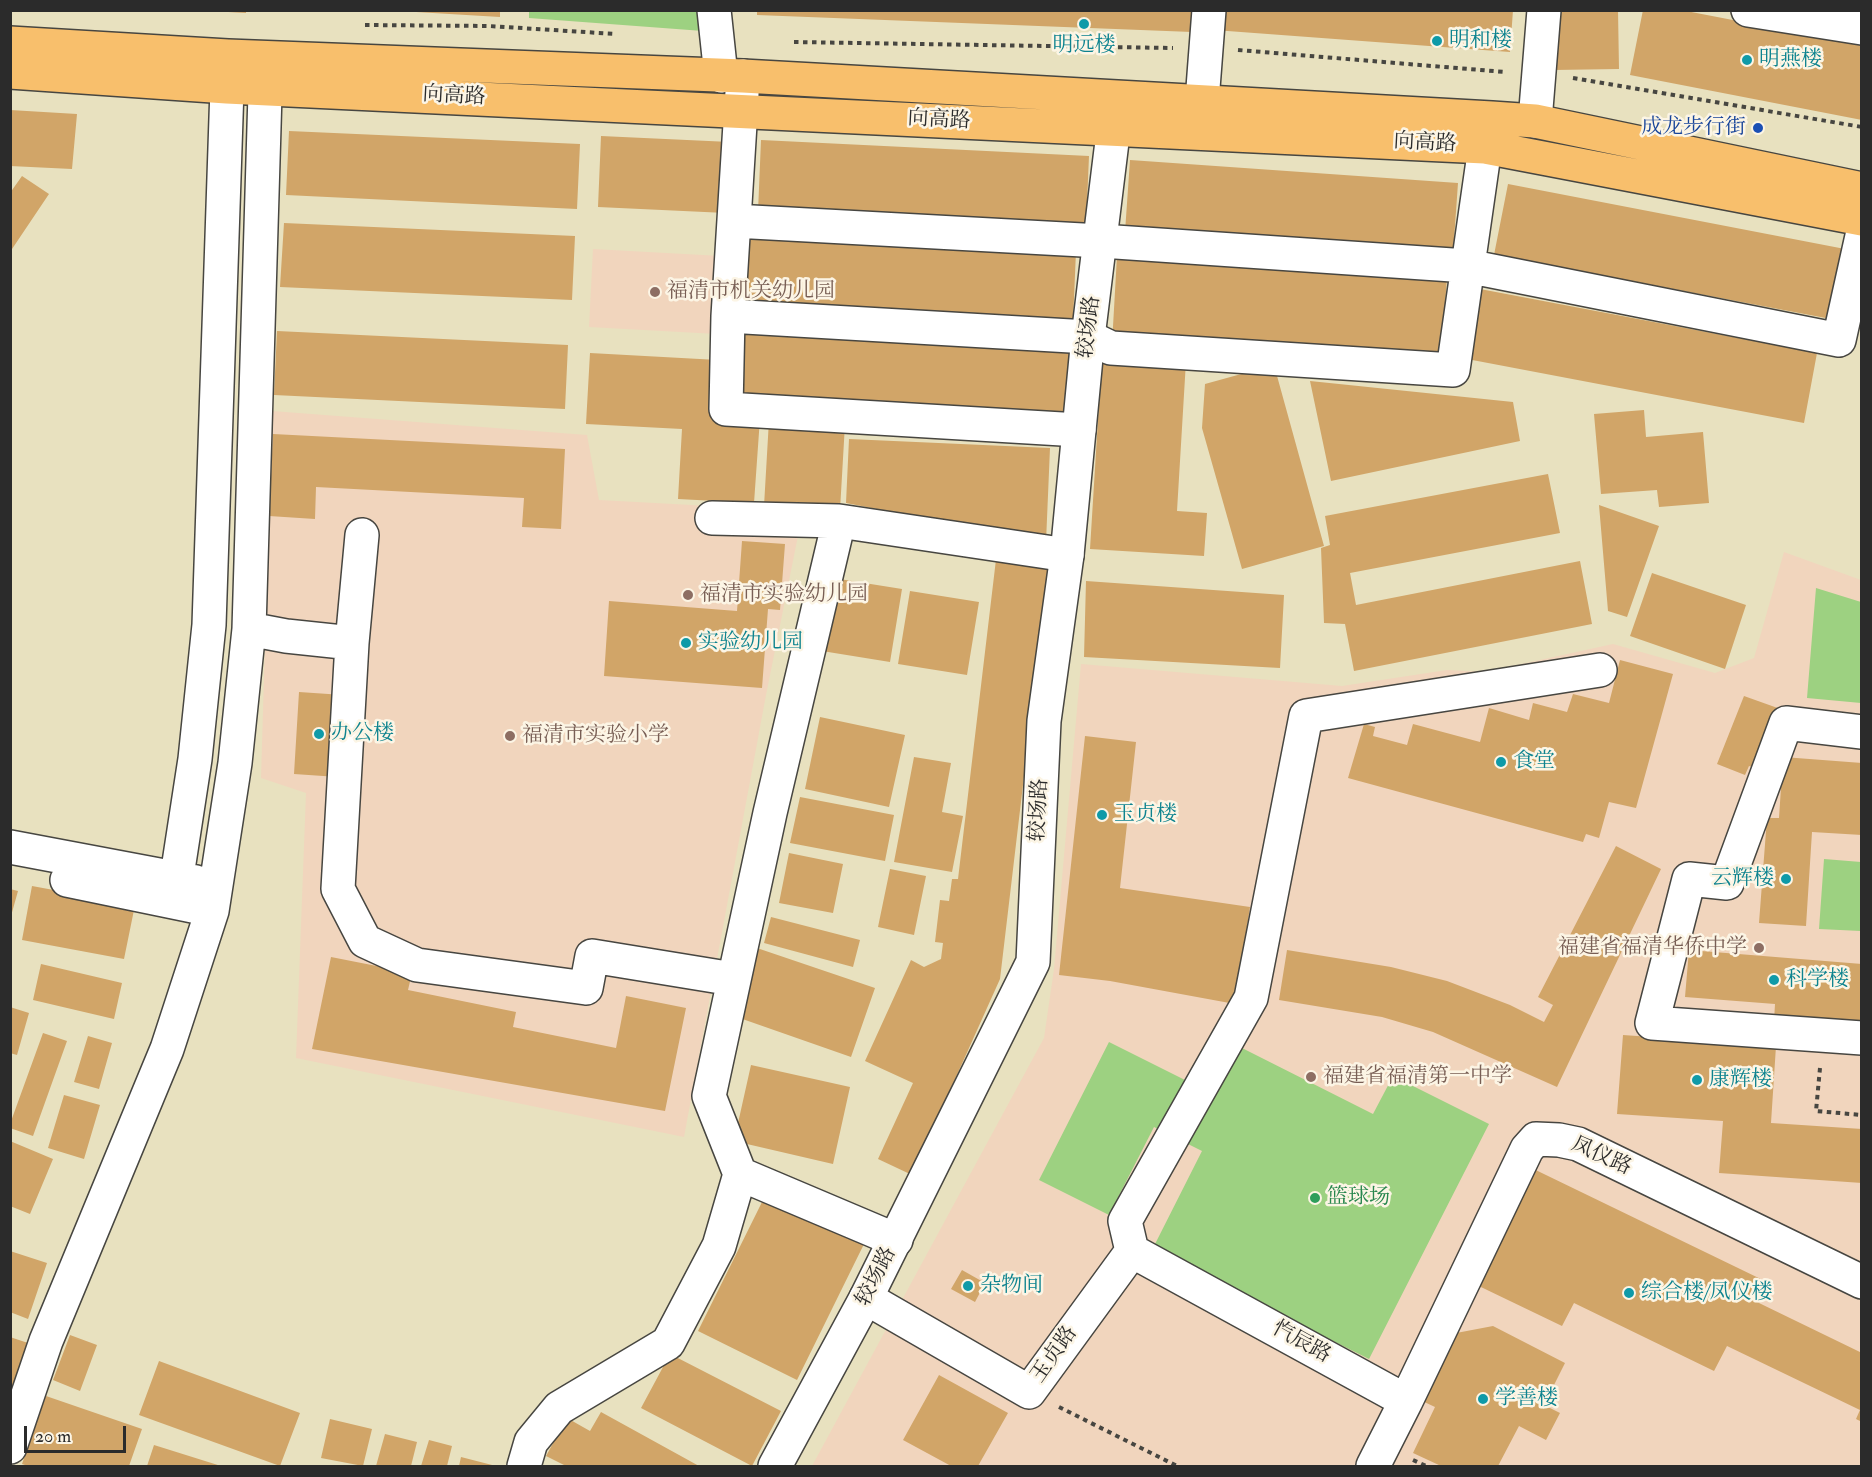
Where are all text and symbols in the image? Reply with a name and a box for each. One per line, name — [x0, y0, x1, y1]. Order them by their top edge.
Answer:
marker: 明远楼 — [1077, 17, 1091, 31]
place label: 明和楼 — [1449, 28, 1512, 54]
place label: 明远楼 — [1053, 33, 1115, 59]
marker: 明和楼 — [1430, 34, 1444, 48]
place label: 明燕楼 — [1759, 47, 1822, 73]
marker: 明燕楼 — [1740, 53, 1754, 67]
street label: 向高路 — [422, 83, 486, 111]
street label: 向高路 — [907, 107, 971, 135]
place label: 成龙步行街 — [1641, 115, 1746, 141]
marker: 成龙步行街 — [1751, 121, 1765, 135]
street label: 向高路 — [1393, 130, 1457, 158]
place label: 福清市机关幼儿园 — [667, 279, 835, 305]
marker: 福清市机关幼儿园 — [648, 285, 662, 299]
street label: 较场路 — [1074, 294, 1106, 360]
place label: 福清市实验幼儿园 — [700, 582, 868, 608]
marker: 福清市实验幼儿园 — [681, 588, 695, 602]
place label: 实验幼儿园 — [698, 630, 803, 656]
marker: 实验幼儿园 — [679, 636, 693, 650]
place label: 办公楼 — [331, 721, 394, 747]
place label: 福清市实验小学 — [522, 723, 669, 749]
marker: 办公楼 — [312, 727, 326, 741]
marker: 福清市实验小学 — [503, 729, 517, 743]
place label: 食堂 — [1513, 749, 1555, 775]
marker: 食堂 — [1494, 755, 1508, 769]
street label: 较场路 — [1026, 778, 1054, 842]
place label: 玉贞楼 — [1114, 802, 1177, 828]
marker: 玉贞楼 — [1095, 808, 1109, 822]
place label: 云辉楼 — [1711, 866, 1774, 892]
marker: 云辉楼 — [1779, 872, 1793, 886]
place label: 福建省福清华侨中学 — [1558, 935, 1747, 961]
marker: 福建省福清华侨中学 — [1752, 941, 1766, 955]
place label: 科学楼 — [1786, 967, 1849, 993]
marker: 科学楼 — [1767, 973, 1781, 987]
place label: 福建省福清第一中学 — [1323, 1064, 1512, 1090]
place label: 康辉楼 — [1709, 1067, 1772, 1093]
marker: 福建省福清第一中学 — [1304, 1070, 1318, 1084]
marker: 康辉楼 — [1690, 1073, 1704, 1087]
street label: 凤仪路 — [1567, 1133, 1635, 1181]
place label: 篮球场 — [1327, 1185, 1390, 1211]
marker: 篮球场 — [1308, 1191, 1322, 1205]
street label: 较场路 — [851, 1243, 903, 1311]
place label: 杂物间 — [980, 1273, 1043, 1299]
marker: 杂物间 — [961, 1279, 975, 1293]
place label: 综合楼/凤仪楼 — [1641, 1280, 1772, 1306]
marker: 综合楼/凤仪楼 — [1622, 1286, 1636, 1300]
street label: 忾辰路 — [1267, 1317, 1335, 1369]
street label: 玉贞路 — [1027, 1322, 1083, 1388]
place label: 学善楼 — [1495, 1386, 1558, 1412]
marker: 学善楼 — [1476, 1392, 1490, 1406]
scale bar — [27, 1414, 129, 1452]
text: 20 m — [35, 1425, 71, 1448]

